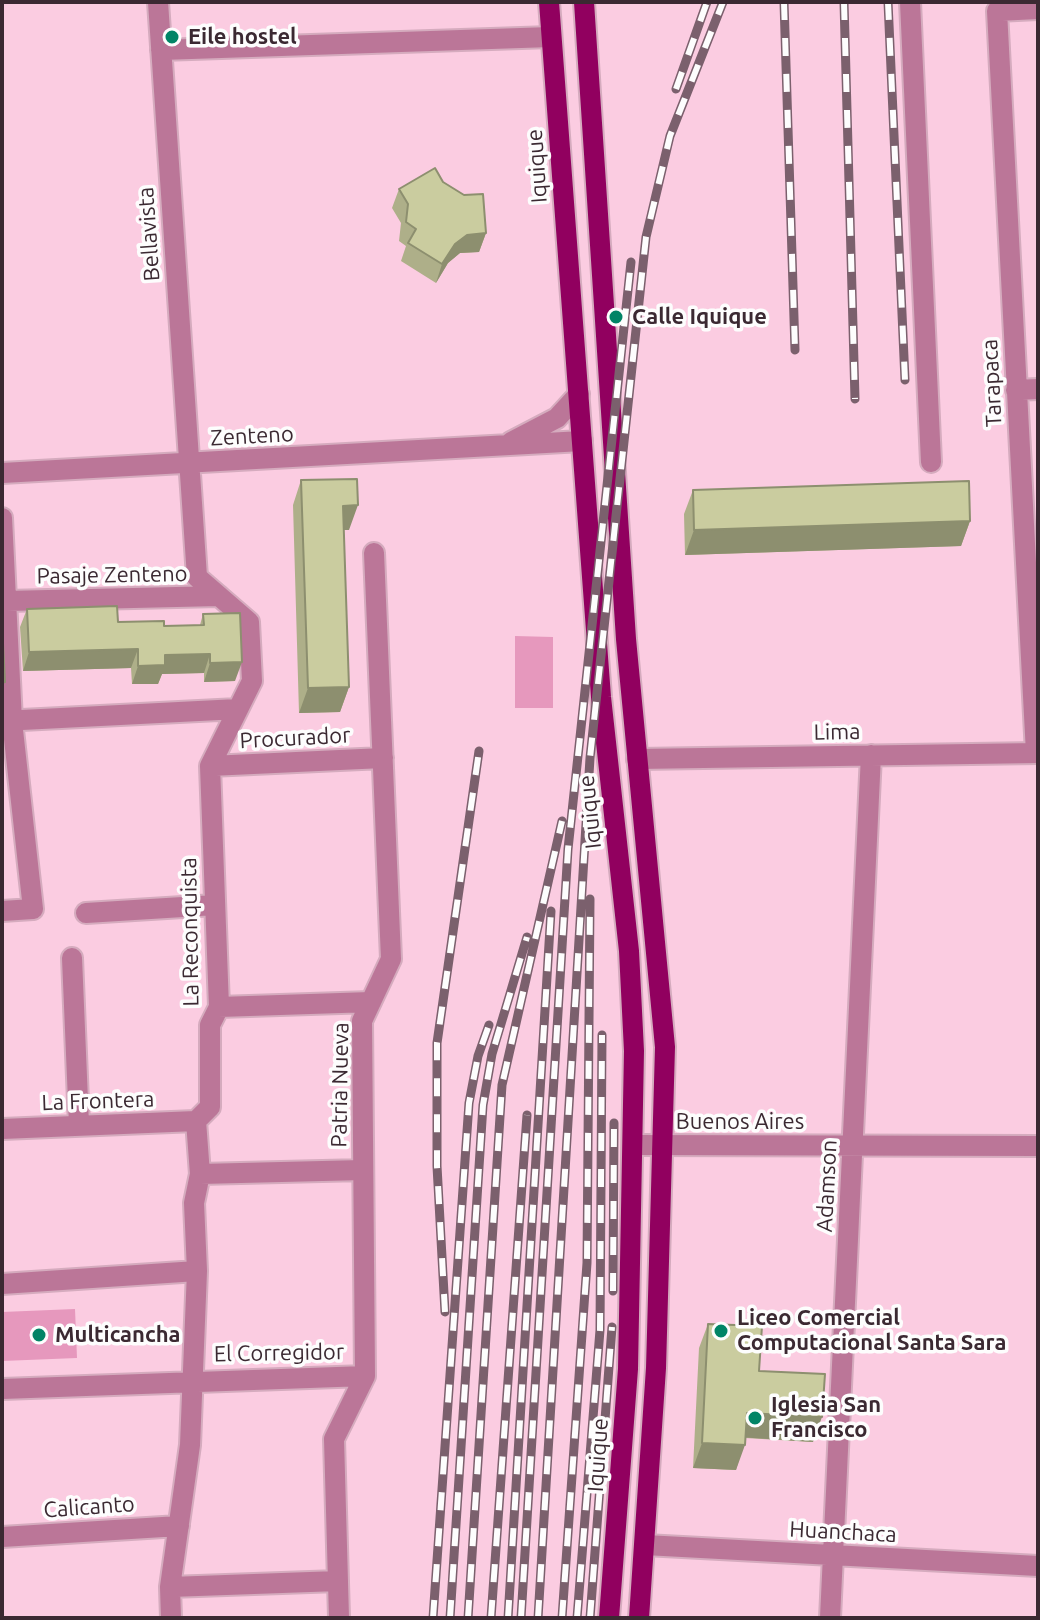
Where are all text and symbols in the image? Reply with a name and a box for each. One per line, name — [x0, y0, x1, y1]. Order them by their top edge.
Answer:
place label: Eile hostel — [188, 24, 297, 50]
marker: Eile hostel — [163, 28, 181, 46]
street label: Iquique — [521, 128, 553, 204]
street label: Bellavista — [133, 186, 165, 282]
place label: Calle Iquique — [632, 304, 767, 330]
marker: Calle Iquique — [607, 308, 625, 326]
street label: Tarapaca — [977, 338, 1007, 428]
street label: Zenteno — [210, 421, 294, 451]
street label: Pasaje Zenteno — [36, 560, 188, 590]
street label: Lima — [813, 718, 861, 746]
street label: Procurador — [239, 722, 351, 754]
street label: Iquique — [573, 774, 607, 850]
street label: La Reconquista — [176, 857, 204, 1007]
street label: Patria Nueva — [326, 1022, 354, 1148]
street label: La Frontera — [41, 1086, 155, 1116]
street label: Buenos Aires — [676, 1109, 804, 1135]
street label: Adamson — [811, 1139, 843, 1233]
place label: Liceo Comercial Computacional Santa Sara — [737, 1305, 1006, 1356]
place label: Multicancha — [55, 1322, 181, 1348]
marker: Liceo Comercial Computacional Santa Sara — [712, 1322, 730, 1340]
marker: Multicancha — [30, 1326, 48, 1344]
street label: El Corregidor — [214, 1339, 344, 1367]
place label: Iglesia San Francisco — [771, 1392, 881, 1444]
marker: Iglesia San Francisco — [746, 1409, 764, 1427]
street label: Iquique — [582, 1417, 614, 1493]
street label: Calicanto — [42, 1491, 136, 1523]
street label: Huanchaca — [789, 1516, 897, 1548]

